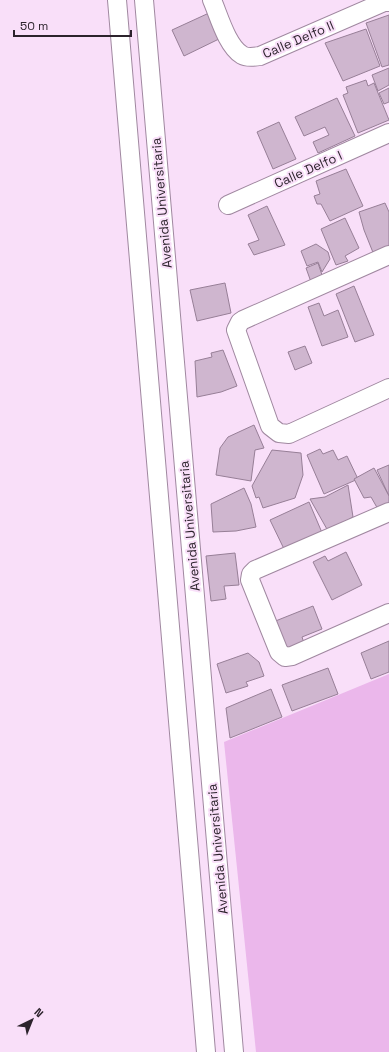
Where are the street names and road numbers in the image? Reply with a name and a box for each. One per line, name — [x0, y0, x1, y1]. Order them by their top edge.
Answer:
street label: Calle Delfo II — [260, 17, 336, 62]
street label: Avenida Universitaria — [147, 137, 176, 269]
street label: Calle Delfo I — [272, 147, 345, 192]
street label: Avenida Universitaria — [175, 460, 204, 592]
street label: Avenida Universitaria — [203, 783, 232, 915]

